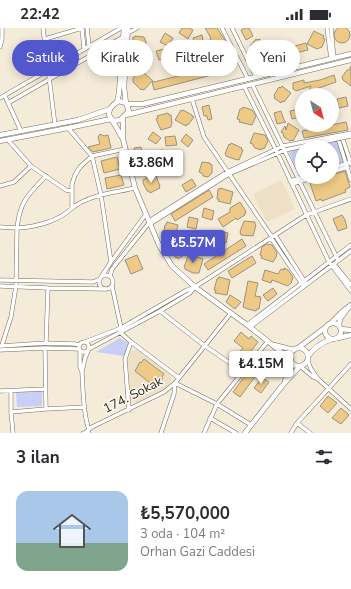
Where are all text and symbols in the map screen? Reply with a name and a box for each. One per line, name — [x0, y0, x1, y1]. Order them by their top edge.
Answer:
text: 22:42 — [20, 4, 60, 24]
chip: Satılık — [12, 40, 79, 76]
chip: Kiralık — [87, 40, 153, 76]
chip: Filtreler — [161, 40, 238, 76]
chip: Yeni — [246, 40, 300, 76]
north arrow — [295, 88, 339, 132]
map controls — [295, 88, 339, 184]
button: locate — [295, 140, 339, 184]
pin: ₺3.86M — [118, 150, 184, 184]
text: ₺3.86M — [128, 154, 174, 172]
pin: ₺5.57M — [160, 230, 226, 264]
text: ₺5.57M — [170, 234, 216, 252]
pin: ₺4.15M — [228, 351, 294, 385]
text: ₺4.15M — [238, 355, 284, 373]
street label: 174. Sokak — [100, 372, 166, 418]
text: 3 ilan — [16, 446, 60, 469]
icon: filters — [313, 446, 335, 468]
text: ₺5,570,000 — [140, 502, 230, 525]
icon: home — [48, 507, 96, 555]
text: 3 oda · 104 m² — [140, 525, 225, 543]
text: Orhan Gazi Caddesi — [140, 543, 255, 561]

